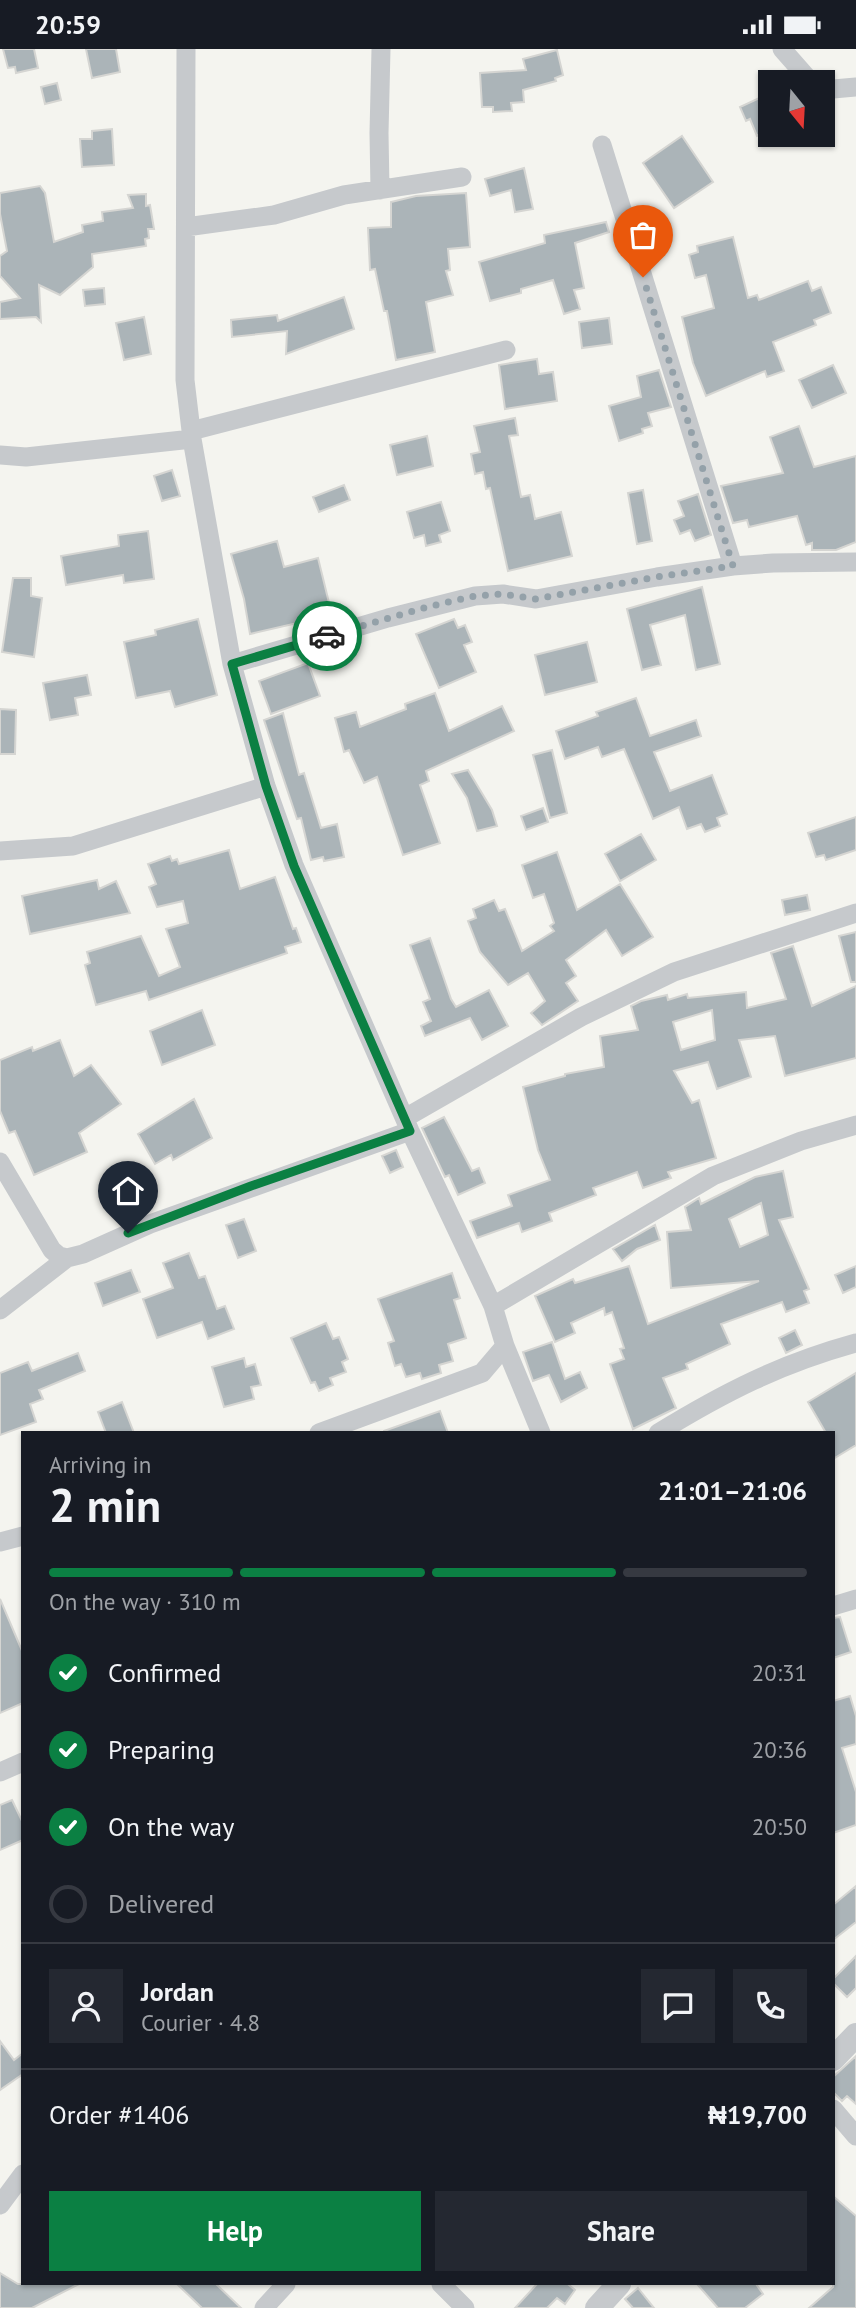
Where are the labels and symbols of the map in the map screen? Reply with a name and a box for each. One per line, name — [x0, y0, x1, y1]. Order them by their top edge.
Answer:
north arrow — [758, 70, 835, 147]
pin — [613, 205, 673, 277]
courier — [292, 601, 362, 671]
pin — [98, 1161, 158, 1233]

